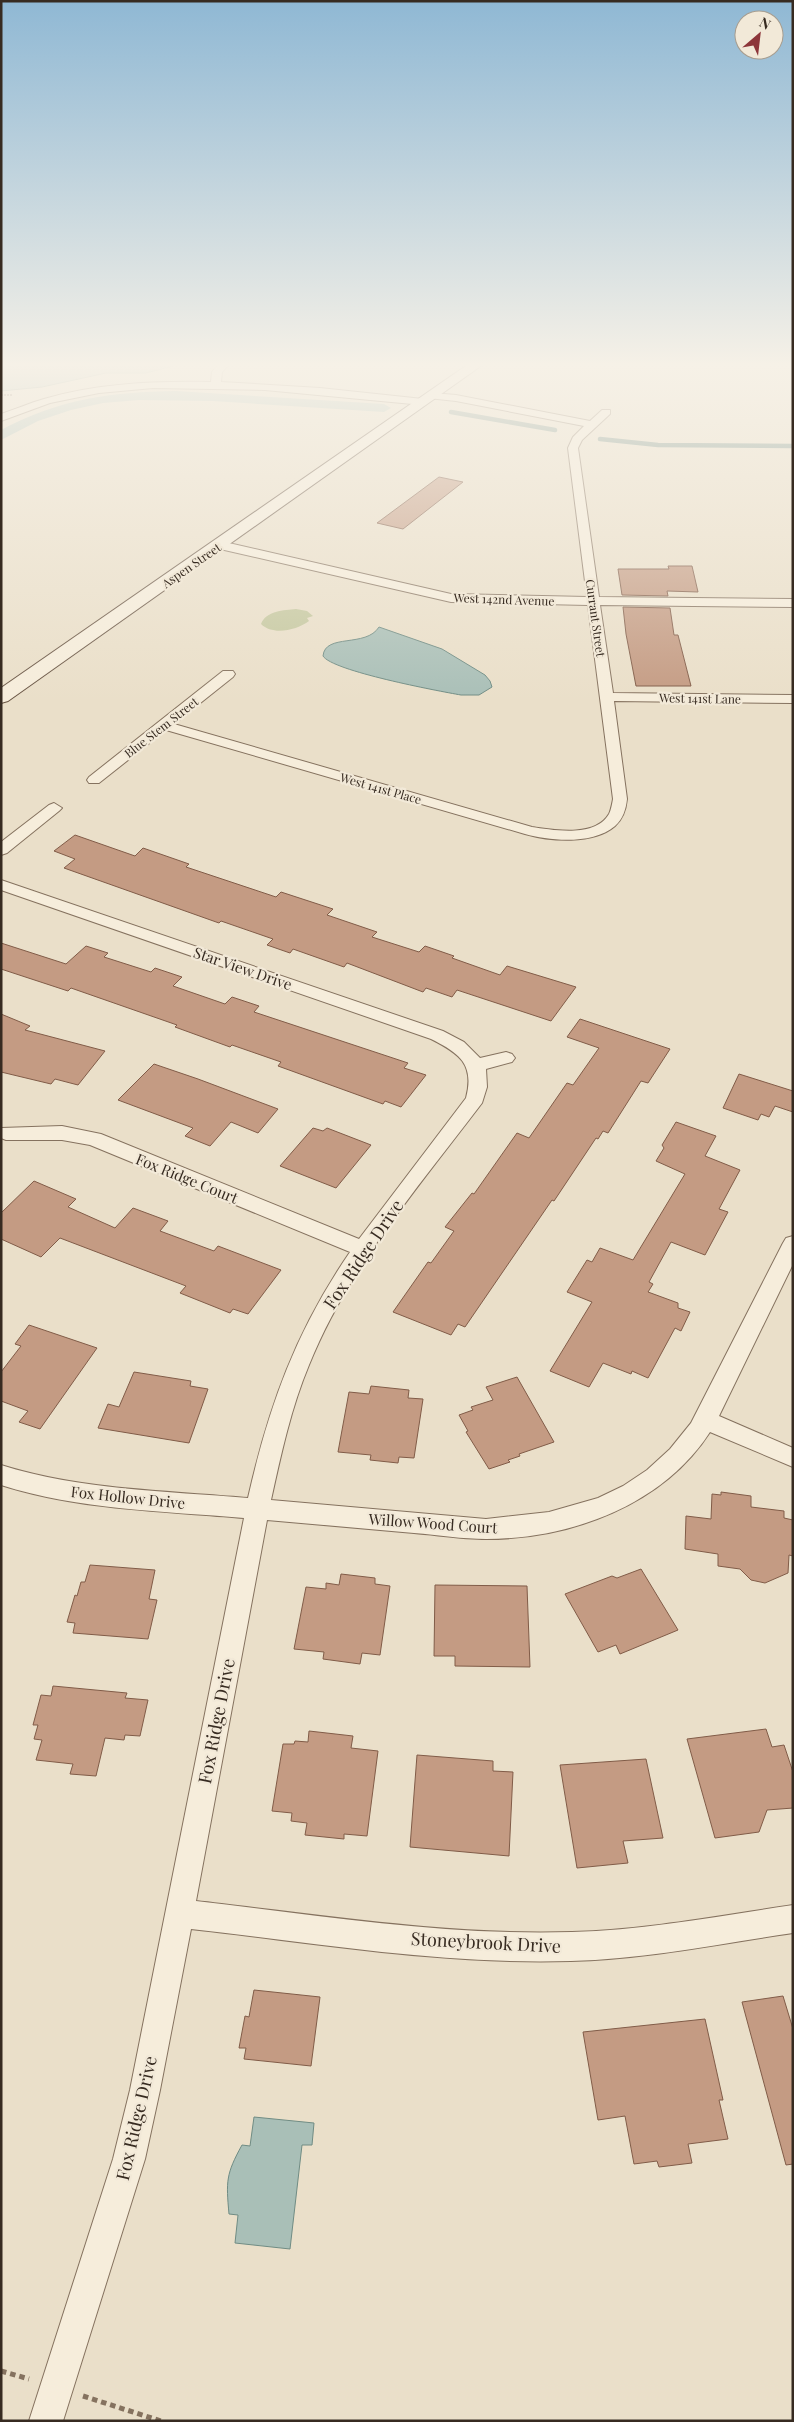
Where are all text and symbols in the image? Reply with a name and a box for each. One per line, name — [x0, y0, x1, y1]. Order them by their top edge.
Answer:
north arrow — [734, 10, 784, 60]
text: N — [756, 12, 774, 34]
street label: Aspen Street — [158, 538, 224, 592]
street label: Currant Street — [583, 578, 609, 659]
street label: West 142nd Avenue — [452, 589, 555, 609]
street label: West 141st Lane — [658, 689, 741, 707]
street label: Blue Stem Street — [121, 693, 202, 761]
street label: West 141st Place — [337, 768, 424, 807]
street label: Star View Drive — [191, 942, 295, 994]
street label: Fox Ridge Court — [133, 1148, 242, 1208]
street label: Fox Ridge Drive — [317, 1194, 409, 1314]
street label: Fox Hollow Drive — [70, 1481, 186, 1513]
street label: Willow Wood Court — [367, 1508, 499, 1538]
street label: Fox Ridge Drive — [192, 1656, 240, 1786]
street label: Stoneybrook Drive — [410, 1926, 562, 1958]
street label: Fox Ridge Drive — [110, 2053, 162, 2183]

